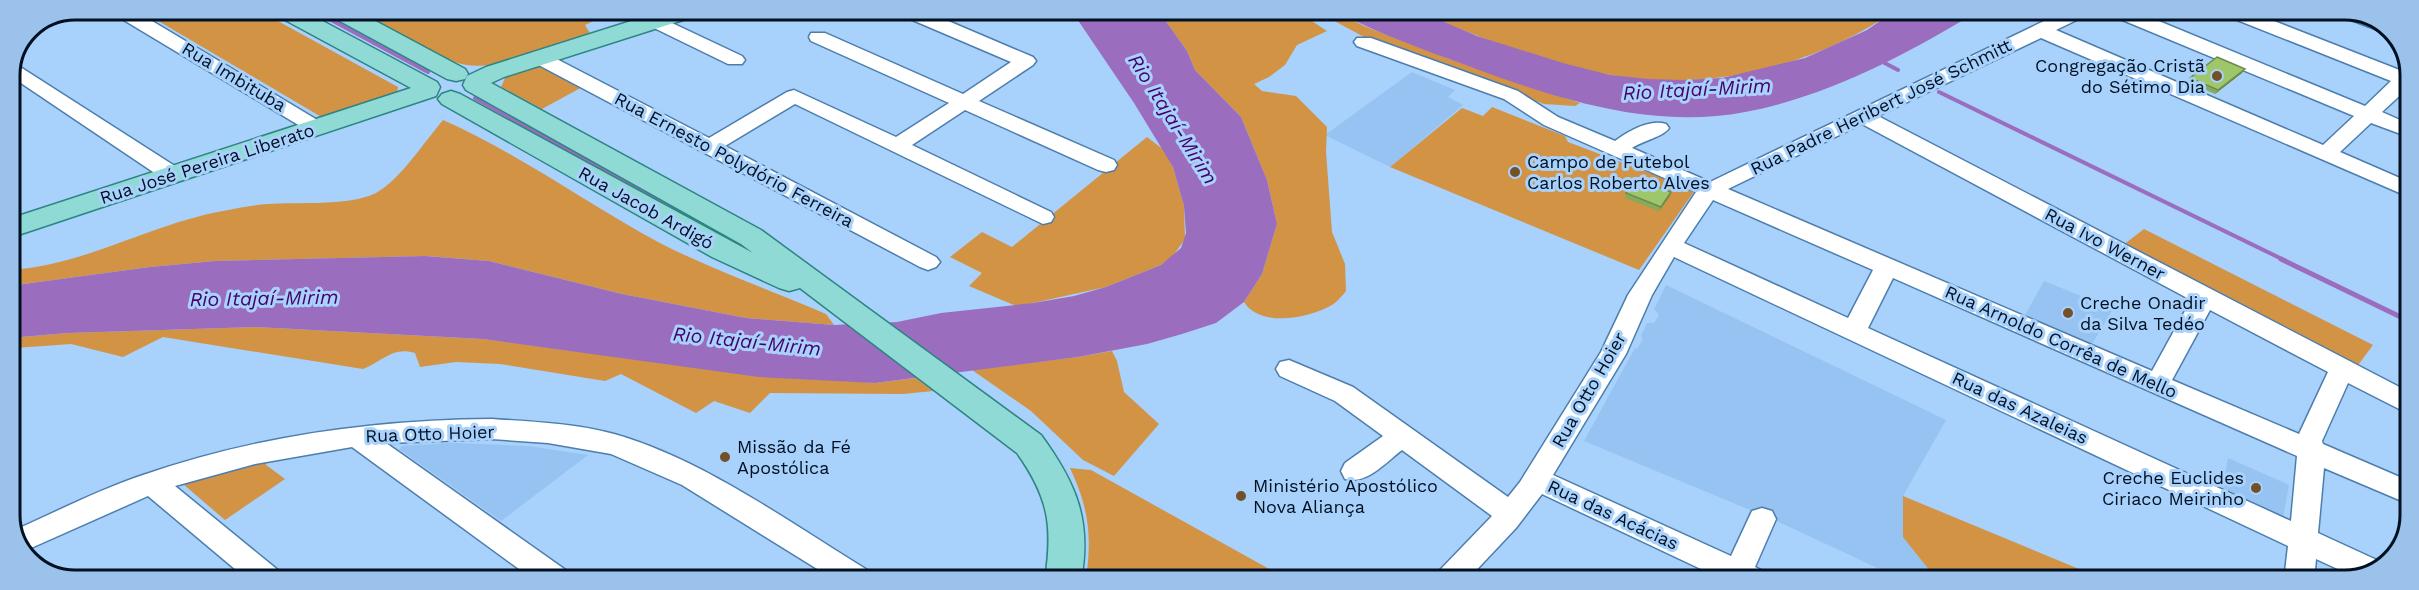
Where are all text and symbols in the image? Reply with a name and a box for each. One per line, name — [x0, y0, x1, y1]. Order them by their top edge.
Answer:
street label: Rua Padre Heribert José Schmitt — [1747, 34, 2015, 179]
street label: Rua Imbituba — [179, 37, 290, 116]
water label: Rio Itajaí-Mirim — [1123, 49, 1223, 189]
place label: Congregação Cristã do Sétimo Dia — [2035, 55, 2205, 97]
marker: Congregação Cristã do Sétimo Dia — [2210, 69, 2224, 83]
water label: Rio Itajaí-Mirim — [1622, 73, 1772, 105]
street label: Rua Ernesto Polydório Ferreira — [611, 88, 857, 232]
street label: Rua José Pereira Liberato — [97, 119, 317, 208]
place label: Campo de Futebol Carlos Roberto Alves — [1527, 151, 1710, 193]
street label: Rua Jacob Ardigó — [575, 162, 718, 253]
marker: Campo de Futebol Carlos Roberto Alves — [1508, 165, 1522, 179]
street label: Rua Ivo Werner — [2041, 203, 2169, 284]
street label: Rua Arnoldo Corrêa de Mello — [1942, 281, 2181, 402]
water label: Rio Itajaí-Mirim — [189, 285, 339, 311]
place label: Creche Onadir da Silva Tedéo — [2080, 292, 2206, 334]
marker: Creche Onadir da Silva Tedéo — [2061, 306, 2075, 320]
water label: Rio Itajaí-Mirim — [672, 321, 822, 361]
street label: Rua Otto Hoier — [1547, 328, 1630, 451]
street label: Rua das Azaleias — [1949, 367, 2091, 448]
street label: Rua Otto Hoier — [365, 421, 495, 446]
place label: Missão da Fé Apostólica — [737, 436, 851, 478]
marker: Missão da Fé Apostólica — [718, 450, 732, 464]
place label: Creche Euclides Ciriaco Meirinho — [2102, 467, 2244, 509]
place label: Ministério Apostólico Nova Aliança — [1253, 475, 1438, 517]
street label: Rua das Acácias — [1545, 475, 1682, 554]
marker: Creche Euclides Ciriaco Meirinho — [2249, 481, 2263, 495]
marker: Ministério Apostólico Nova Aliança — [1234, 489, 1248, 503]

